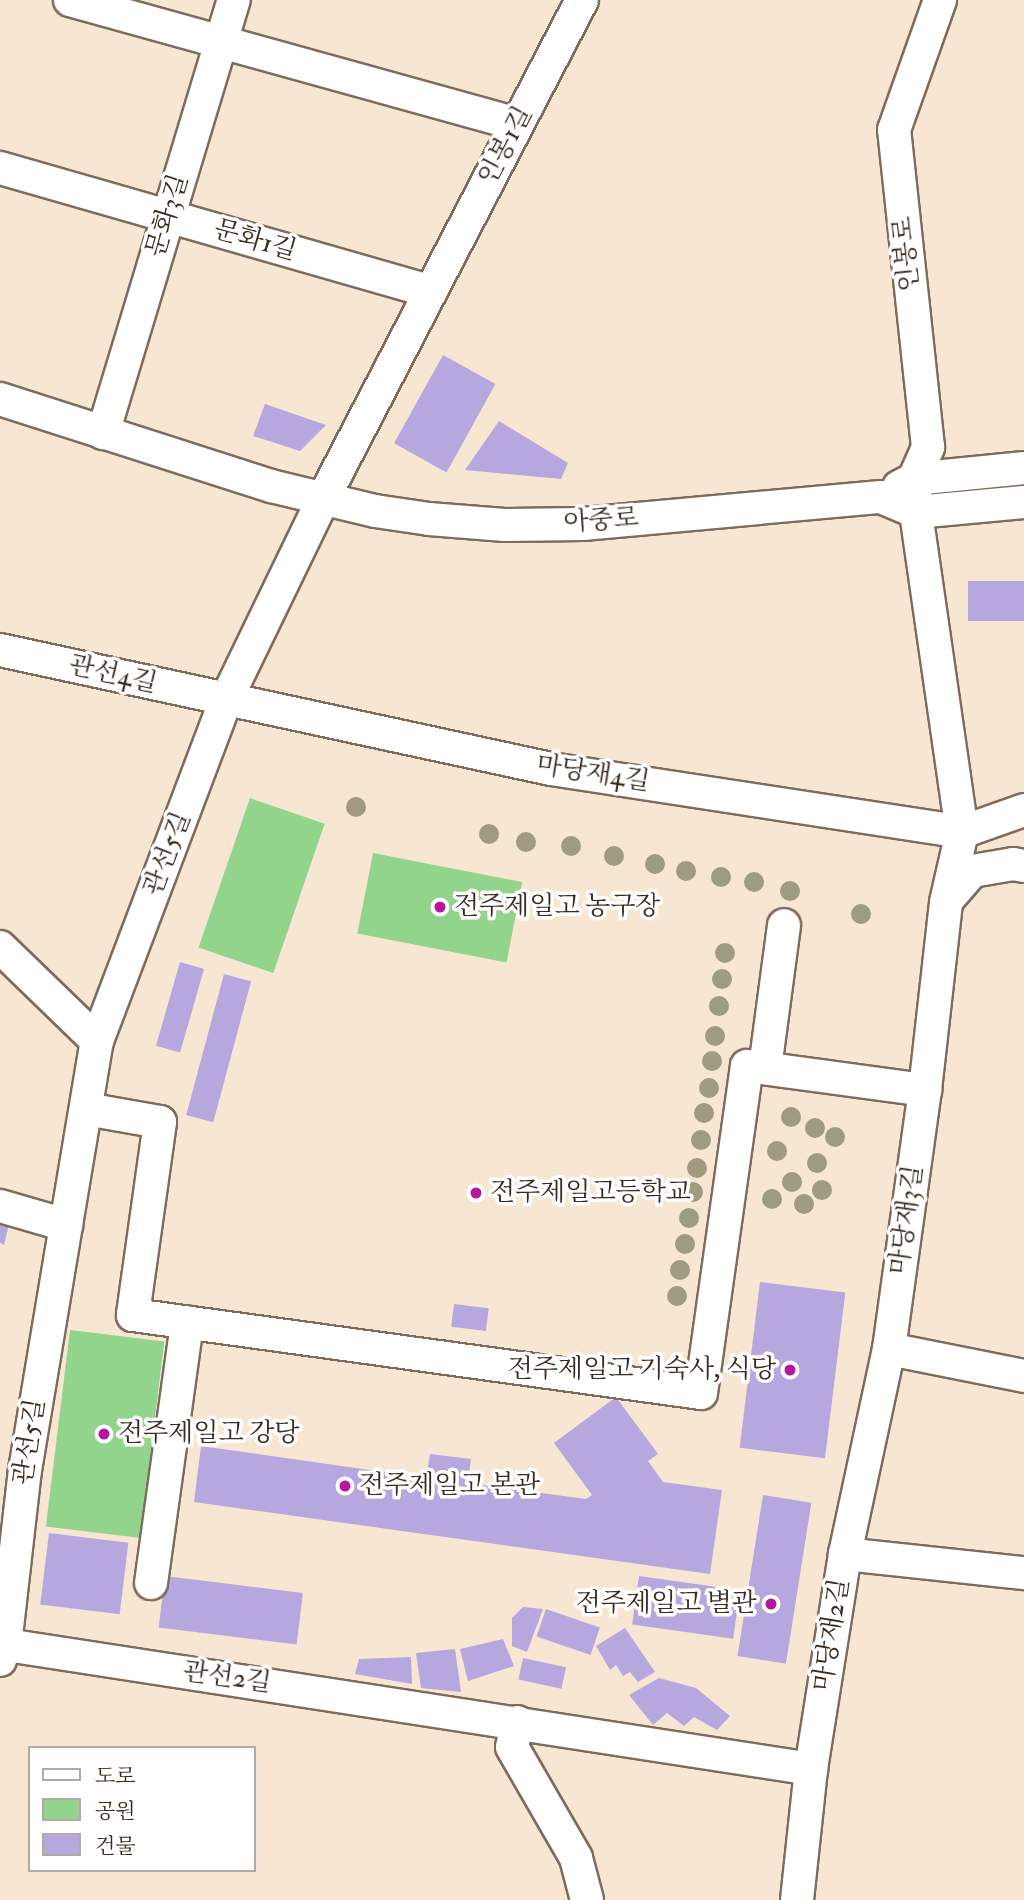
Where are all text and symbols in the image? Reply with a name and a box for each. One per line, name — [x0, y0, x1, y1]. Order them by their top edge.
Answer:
street label: 인봉1길 — [472, 101, 540, 191]
street label: 문화3길 — [141, 171, 195, 261]
street label: 문화1길 — [210, 214, 300, 268]
street label: 인봉로 — [888, 215, 926, 293]
street label: 아중로 — [562, 503, 640, 539]
street label: 관선4길 — [66, 650, 160, 700]
street label: 마당재4길 — [534, 750, 652, 798]
street label: 관선5길 — [138, 808, 198, 900]
place label: 전주제일고 농구장 — [454, 891, 660, 923]
marker: 전주제일고 농구장 — [432, 899, 448, 915]
street label: 마당재3길 — [884, 1163, 930, 1277]
place label: 전주제일고등학교 — [490, 1177, 691, 1209]
marker: 전주제일고등학교 — [468, 1185, 484, 1201]
place label: 전주제일고 기숙사, 식당 — [508, 1354, 776, 1386]
marker: 전주제일고 기숙사, 식당 — [782, 1362, 798, 1378]
street label: 관선5길 — [8, 1397, 52, 1487]
place label: 전주제일고 강당 — [118, 1418, 299, 1450]
marker: 전주제일고 강당 — [96, 1426, 112, 1442]
place label: 전주제일고 본관 — [359, 1470, 540, 1502]
marker: 전주제일고 본관 — [337, 1478, 353, 1494]
street label: 마당재2길 — [808, 1576, 856, 1694]
place label: 전주제일고 별관 — [576, 1588, 757, 1620]
marker: 전주제일고 별관 — [763, 1596, 779, 1612]
street label: 관선2길 — [181, 1656, 273, 1700]
legend — [28, 1746, 256, 1872]
text: 도로 — [95, 1763, 136, 1790]
text: 공원 — [95, 1798, 136, 1825]
text: 건물 — [95, 1833, 136, 1860]

